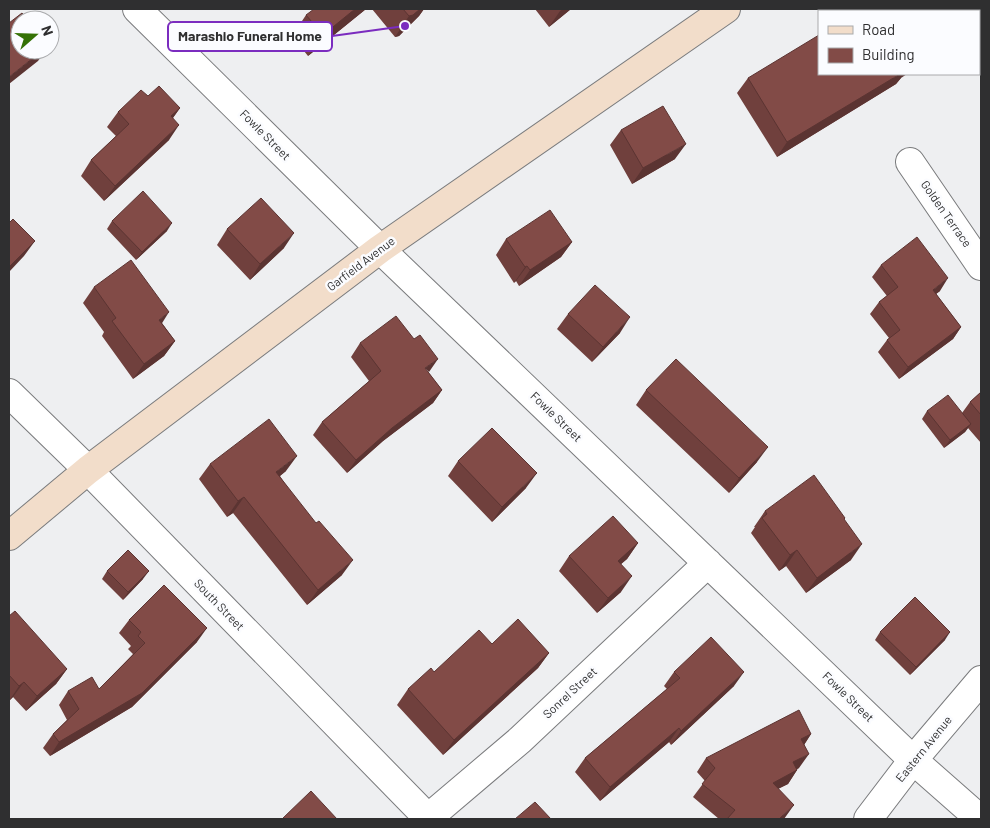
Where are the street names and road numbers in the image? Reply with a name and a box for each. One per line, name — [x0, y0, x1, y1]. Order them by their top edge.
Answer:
street label: Fowle Street — [238, 106, 294, 162]
street label: Golden Terrace — [919, 177, 975, 250]
street label: Garfield Avenue — [324, 233, 397, 293]
street label: Fowle Street — [528, 388, 585, 444]
street label: South Street — [192, 576, 248, 633]
street label: Sonrel Street — [539, 664, 599, 721]
street label: Fowle Street — [820, 668, 877, 724]
street label: Eastern Avenue — [892, 712, 954, 784]

